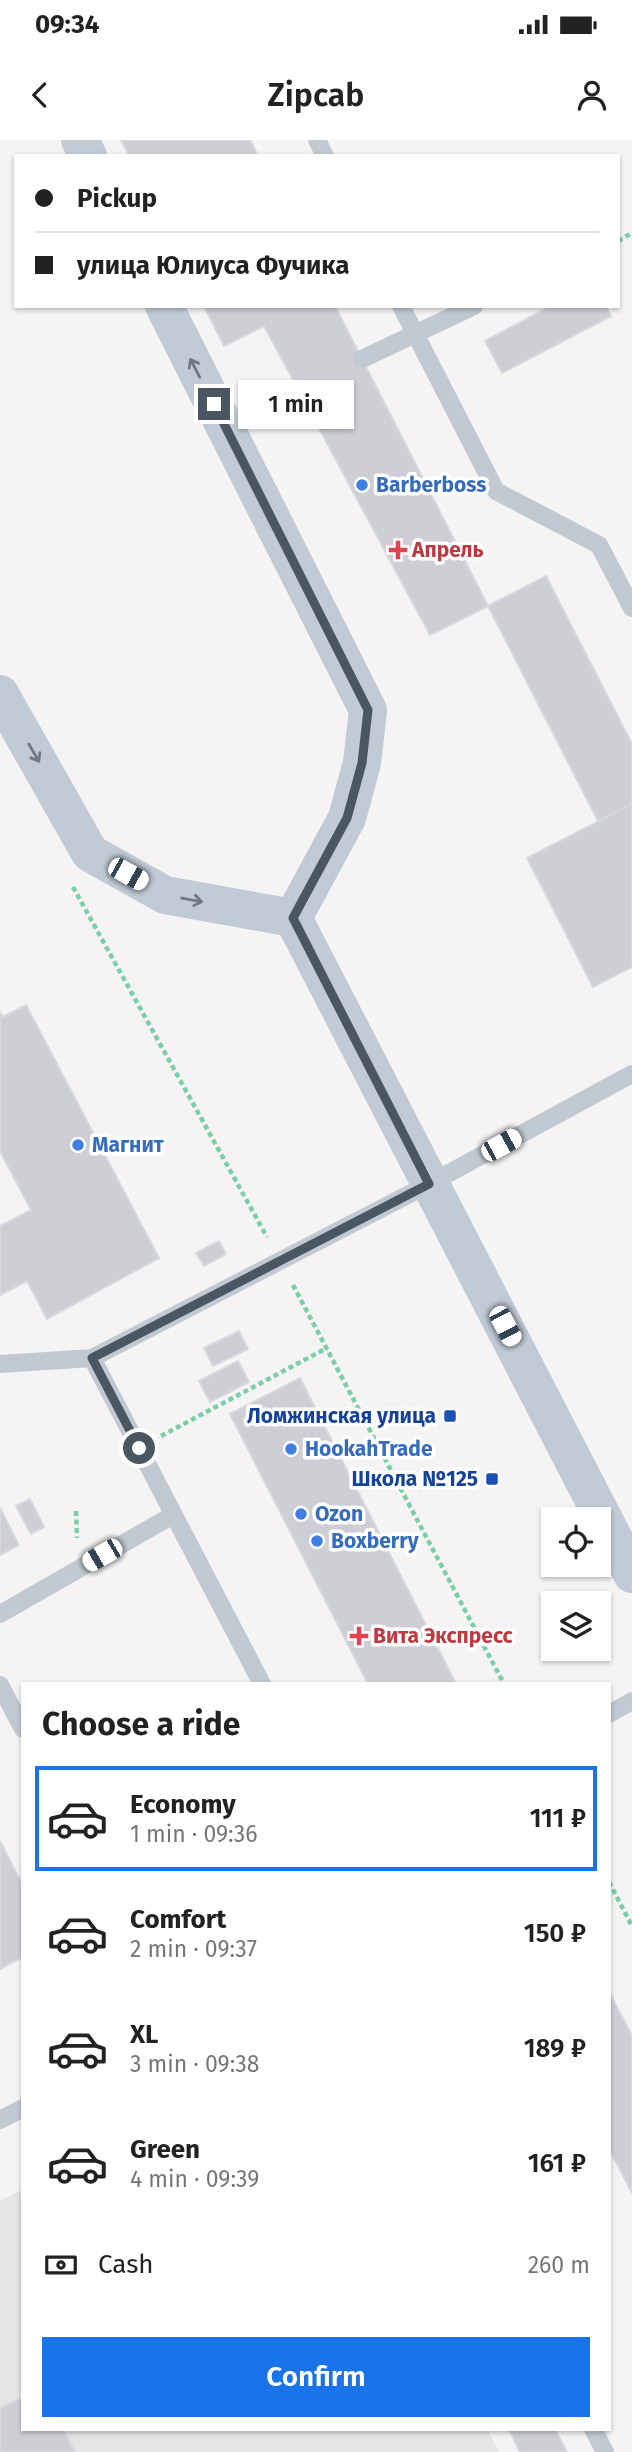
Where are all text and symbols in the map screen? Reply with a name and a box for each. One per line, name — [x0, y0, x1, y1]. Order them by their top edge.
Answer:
text: 09:34 — [35, 9, 99, 40]
icon: back — [21, 76, 59, 114]
text: Zipcab — [268, 76, 364, 114]
icon: person — [573, 76, 611, 114]
text: Pickup — [77, 183, 157, 214]
text: улица Юлиуса Фучика — [77, 250, 349, 281]
one-way arrow — [188, 358, 202, 379]
callout: 1 min — [238, 380, 354, 428]
route end — [198, 388, 230, 420]
text: 1 min — [268, 390, 324, 418]
place label: Barberboss — [376, 472, 486, 498]
marker: Barberboss — [354, 477, 370, 493]
place label: Апрель — [411, 537, 484, 563]
marker: Апрель — [390, 542, 406, 558]
one-way arrow — [27, 743, 41, 763]
car — [105, 855, 152, 893]
one-way arrow — [180, 894, 203, 907]
car — [478, 1126, 525, 1164]
place label: Магнит — [92, 1132, 165, 1158]
marker: Магнит — [70, 1137, 86, 1153]
car — [486, 1303, 525, 1349]
place label: Ломжинская улица — [247, 1403, 436, 1429]
marker: Ломжинская улица — [442, 1408, 458, 1424]
route start — [123, 1432, 155, 1464]
place label: HookahTrade — [305, 1436, 433, 1462]
marker: HookahTrade — [283, 1441, 299, 1457]
place label: Школа №125 — [352, 1466, 478, 1492]
marker: Школа №125 — [484, 1471, 500, 1487]
place label: Ozon — [315, 1501, 363, 1527]
marker: Ozon — [293, 1506, 309, 1522]
map controls — [541, 1507, 611, 1661]
button: locate — [541, 1507, 611, 1577]
place label: Boxberry — [331, 1528, 419, 1554]
marker: Boxberry — [309, 1533, 325, 1549]
car — [79, 1535, 126, 1575]
button: layers — [541, 1591, 611, 1661]
place label: Вита Экспресс — [373, 1623, 513, 1649]
marker: Вита Экспресс — [351, 1628, 367, 1644]
text: Choose a ride — [42, 1705, 240, 1743]
icon: car — [46, 1787, 109, 1850]
text: Economy — [130, 1789, 236, 1820]
text: 111 ₽ — [530, 1803, 586, 1834]
text: 1 min · 09:36 — [130, 1820, 258, 1848]
icon: car — [46, 1902, 109, 1965]
text: Comfort — [130, 1904, 226, 1935]
text: 150 ₽ — [524, 1918, 586, 1949]
text: 2 min · 09:37 — [130, 1935, 257, 1963]
icon: car — [46, 2017, 109, 2080]
text: XL — [130, 2019, 158, 2050]
text: 189 ₽ — [524, 2033, 586, 2064]
text: 3 min · 09:38 — [130, 2050, 260, 2078]
icon: car — [46, 2132, 109, 2195]
text: Green — [130, 2134, 200, 2165]
text: 161 ₽ — [528, 2148, 586, 2179]
text: 4 min · 09:39 — [130, 2165, 259, 2193]
icon: cash — [42, 2246, 80, 2284]
text: Cash — [98, 2249, 154, 2280]
text: 260 m — [528, 2251, 590, 2279]
button: Confirm — [42, 2337, 590, 2417]

